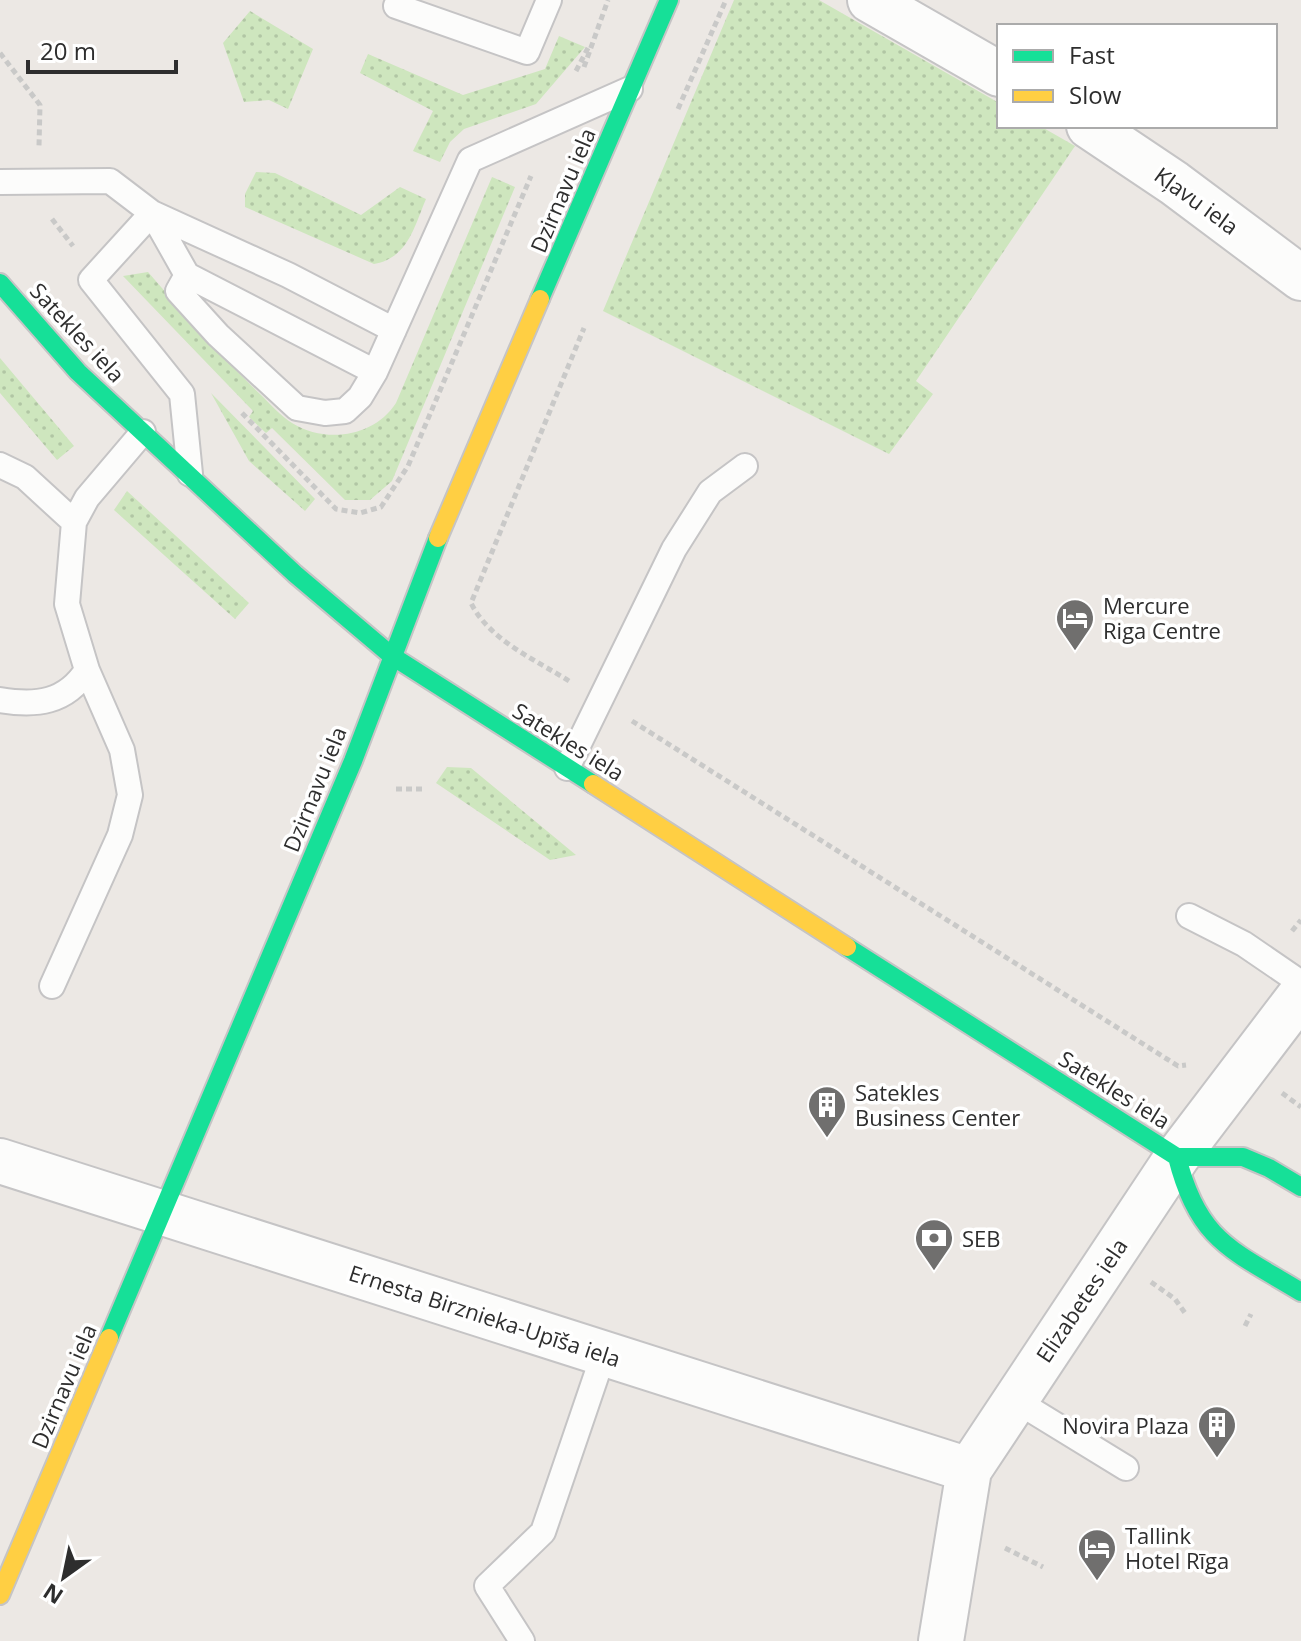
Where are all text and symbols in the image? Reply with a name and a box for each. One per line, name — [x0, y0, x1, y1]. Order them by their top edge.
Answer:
scale bar — [28, 24, 176, 74]
legend — [997, 24, 1277, 128]
text: 20 m — [40, 34, 96, 67]
text: Fast — [1069, 38, 1115, 71]
text: Slow — [1069, 78, 1122, 111]
street label: Dzirnavu iela — [522, 123, 602, 257]
street label: Kļavu iela — [1149, 159, 1245, 241]
street label: Satekles iela — [24, 276, 132, 388]
place label: Mercure Riga Centre — [1103, 590, 1221, 645]
hotel icon: Mercure Riga Centre — [1054, 597, 1096, 652]
street label: Satekles iela — [508, 695, 630, 787]
street label: Dzirnavu iela — [275, 722, 353, 856]
street label: Satekles iela — [1054, 1043, 1176, 1135]
place label: Satekles Business Center — [855, 1077, 1020, 1132]
building icon: Satekles Business Center — [806, 1084, 848, 1139]
bank icon: SEB — [913, 1217, 955, 1272]
place label: SEB — [962, 1223, 1001, 1253]
street label: Elizabetes iela — [1028, 1232, 1134, 1368]
street label: Ernesta Birznieka-Upīša iela — [345, 1257, 625, 1373]
street label: Dzirnavu iela — [23, 1319, 103, 1453]
building icon: Novira Plaza — [1196, 1404, 1238, 1459]
place label: Novira Plaza — [1062, 1410, 1189, 1440]
place label: Tallink Hotel Rīga — [1125, 1520, 1229, 1575]
hotel icon: Tallink Hotel Rīga — [1076, 1527, 1118, 1582]
north arrow — [24, 1537, 104, 1617]
text: N — [37, 1577, 68, 1612]

